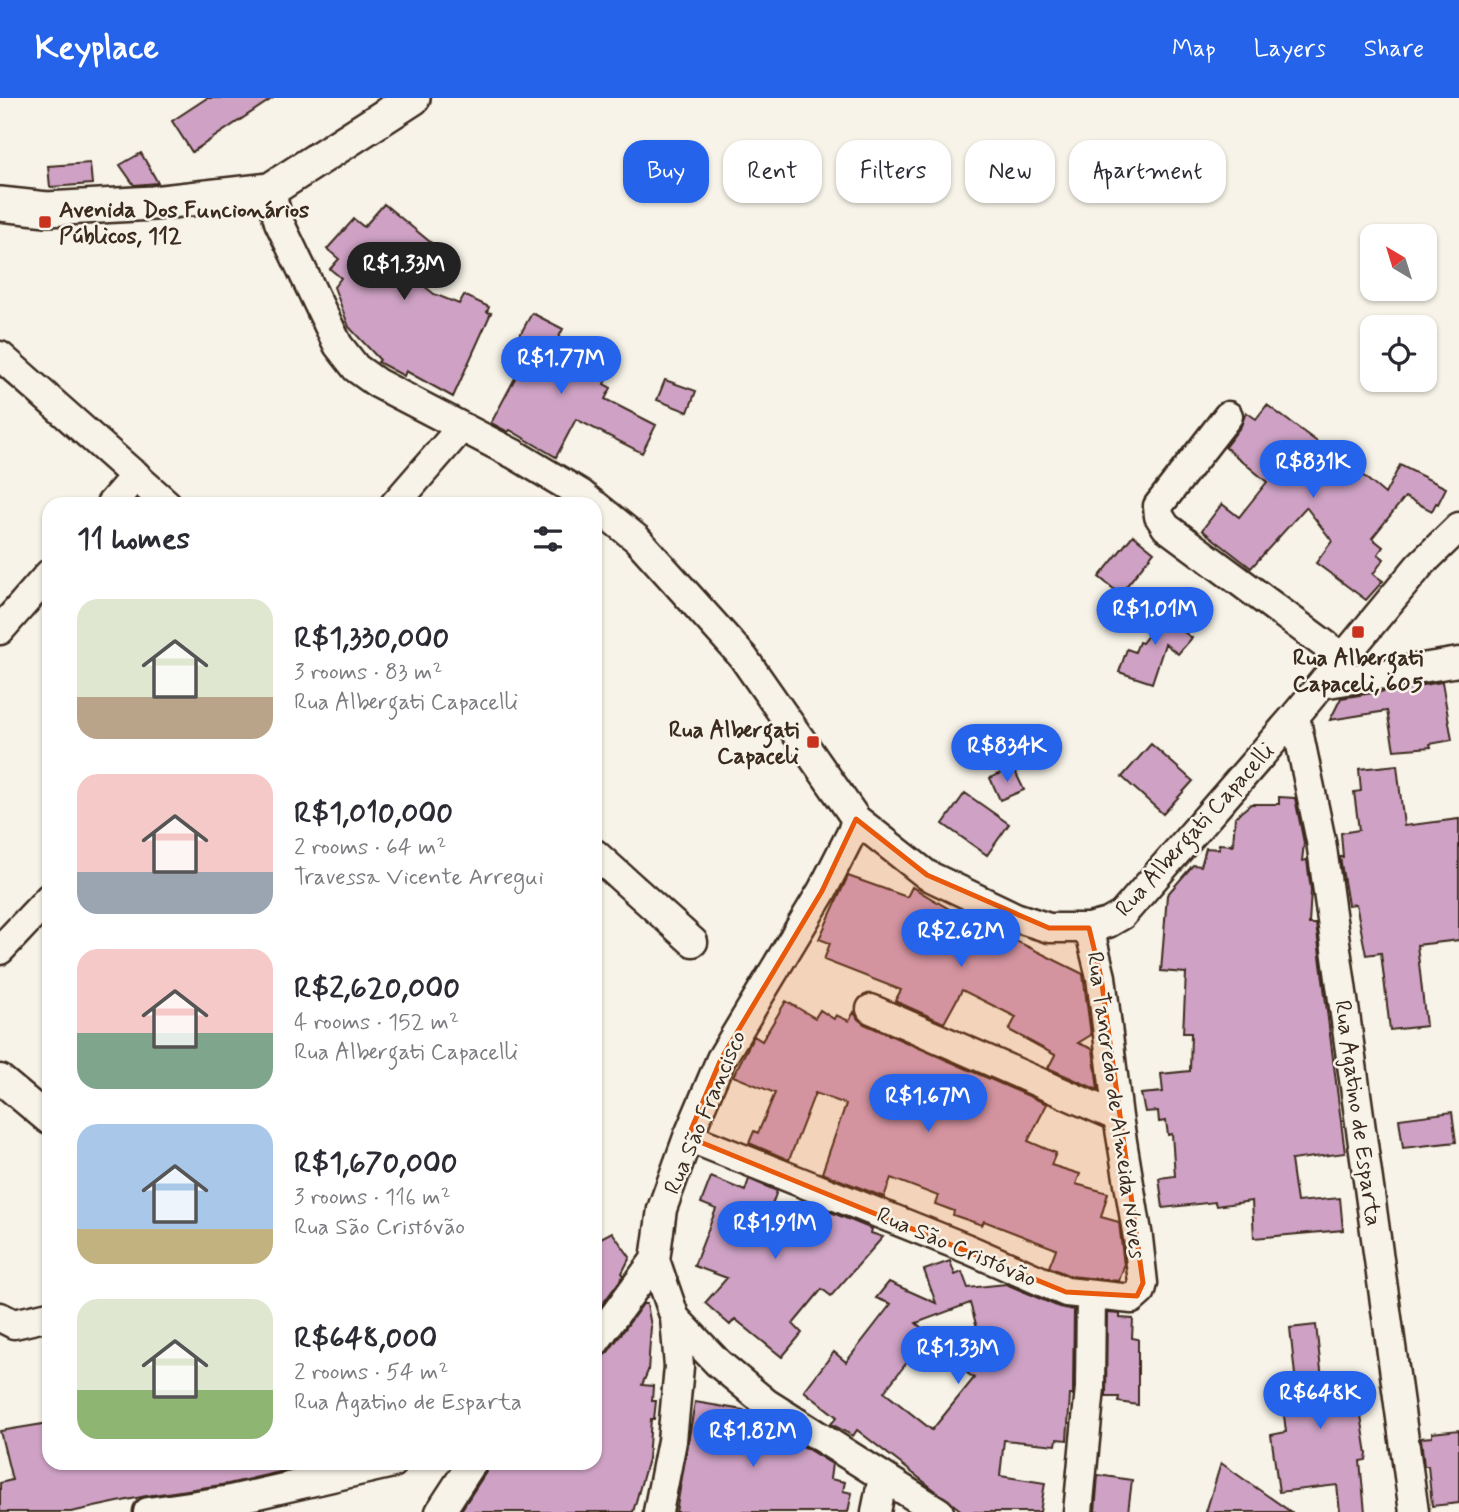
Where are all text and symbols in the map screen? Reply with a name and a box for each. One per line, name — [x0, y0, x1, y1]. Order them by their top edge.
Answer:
text: Keyplace — [35, 27, 159, 71]
text: Map — [1172, 34, 1216, 65]
text: Layers — [1254, 34, 1326, 65]
text: Share — [1364, 34, 1424, 65]
chip: Buy — [623, 140, 709, 203]
chip: Rent — [723, 140, 822, 203]
chip: Filters — [836, 140, 951, 203]
chip: New — [965, 140, 1055, 203]
chip: Apartment — [1069, 140, 1226, 203]
place label: Avenida Dos Funcionários Públicos, 112 — [59, 196, 310, 252]
marker: Avenida Dos Funcionários Públicos, 112 — [37, 214, 53, 230]
north arrow — [1360, 224, 1437, 301]
map controls — [1360, 224, 1437, 392]
pin: R$1.33M — [339, 242, 469, 302]
text: R$1.33M — [363, 250, 445, 280]
button: locate — [1360, 315, 1437, 392]
pin: R$1.77M — [496, 336, 626, 396]
text: R$1.77M — [517, 344, 605, 374]
pin: R$831K — [1256, 440, 1370, 500]
text: R$831K — [1276, 448, 1350, 478]
text: 11 homes — [77, 520, 190, 559]
icon: filters — [529, 520, 567, 558]
pin: R$1.01M — [1090, 588, 1220, 647]
text: R$1.01M — [1113, 595, 1197, 625]
text: R$1,330,000 — [294, 619, 449, 658]
marker: Rua Albergati Capaceli, 605 — [1350, 624, 1366, 640]
icon: home — [133, 627, 217, 711]
place label: Rua Albergati Capaceli, 605 — [1293, 644, 1424, 700]
text: 3 rooms · 83 m² — [294, 658, 442, 688]
text: Rua Albergati Capacelli — [294, 688, 518, 718]
place label: Rua Albergati Capaceli — [669, 716, 800, 772]
pin: R$834K — [950, 724, 1064, 784]
text: R$834K — [967, 732, 1047, 762]
marker: Rua Albergati Capaceli — [805, 734, 821, 750]
street label: Rua Albergati Capacelli — [1109, 737, 1283, 925]
text: R$1,010,000 — [294, 794, 453, 833]
icon: home — [133, 802, 217, 886]
text: 2 rooms · 64 m² — [294, 833, 446, 863]
text: Travessa Vicente Arregui — [294, 863, 544, 893]
pin: R$2.62M — [896, 910, 1026, 969]
text: R$2.62M — [917, 917, 1005, 947]
street label: Rua Tancredo de Almeida Neves — [1079, 950, 1151, 1261]
text: R$2,620,000 — [294, 969, 460, 1008]
icon: home — [133, 977, 217, 1061]
street label: Rua Agatino de Esparta — [1326, 998, 1388, 1228]
text: 4 rooms · 152 m² — [294, 1008, 459, 1038]
street label: Rua São Francisco — [658, 1026, 754, 1199]
text: Rua Albergati Capacelli — [294, 1038, 518, 1068]
pin: R$1.67M — [863, 1074, 993, 1134]
text: R$1.67M — [885, 1082, 971, 1112]
text: R$1,670,000 — [294, 1144, 458, 1183]
icon: home — [133, 1152, 217, 1236]
text: 3 rooms · 116 m² — [294, 1183, 451, 1213]
street label: Rua São Cristóvão — [872, 1201, 1041, 1295]
pin: R$1.91M — [710, 1202, 840, 1261]
text: R$1.91M — [733, 1209, 817, 1239]
text: Rua São Cristóvão — [294, 1213, 465, 1243]
text: R$648,000 — [294, 1319, 437, 1358]
pin: R$1.33M — [893, 1326, 1023, 1386]
icon: home — [133, 1327, 217, 1411]
text: R$1.33M — [917, 1334, 999, 1364]
text: 2 rooms · 54 m² — [294, 1358, 448, 1388]
pin: R$648K — [1263, 1372, 1377, 1431]
text: R$648K — [1279, 1379, 1361, 1409]
text: Rua Agatino de Esparta — [294, 1388, 522, 1418]
pin: R$1.82M — [688, 1410, 818, 1469]
text: R$1.82M — [709, 1417, 797, 1447]

